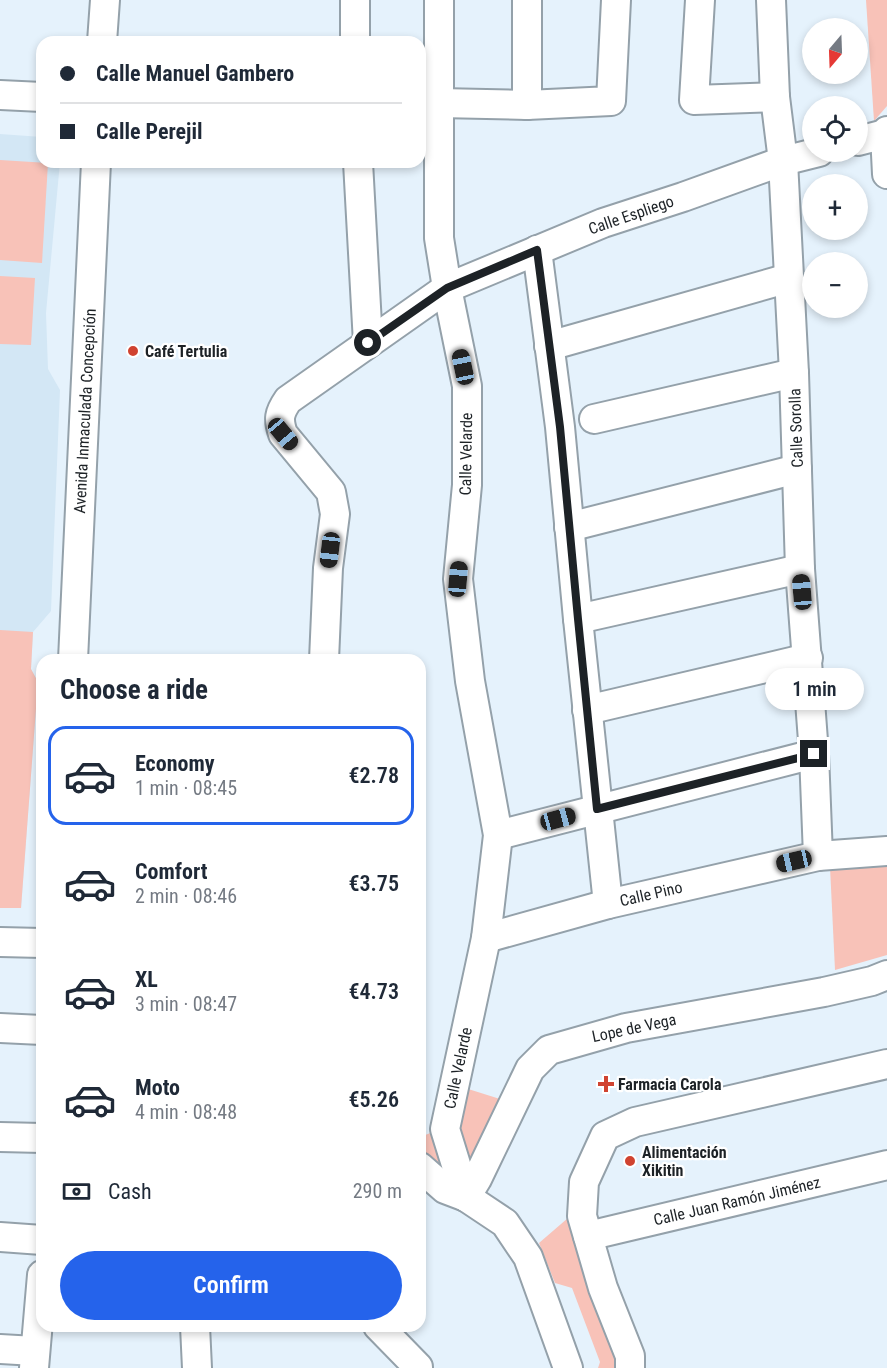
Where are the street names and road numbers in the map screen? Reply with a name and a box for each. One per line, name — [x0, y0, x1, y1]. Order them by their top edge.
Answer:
street label: Calle Espliego — [586, 192, 676, 238]
street label: Avenida Inmaculada Concepción — [70, 308, 100, 514]
street label: Calle Sorolla — [785, 388, 807, 468]
street label: Calle Velarde — [456, 412, 476, 496]
street label: Calle Pino — [618, 878, 684, 910]
street label: Lope de Vega — [590, 1010, 678, 1046]
street label: Calle Velarde — [440, 1025, 476, 1111]
street label: Calle Juan Ramón Jiménez — [652, 1173, 822, 1229]

